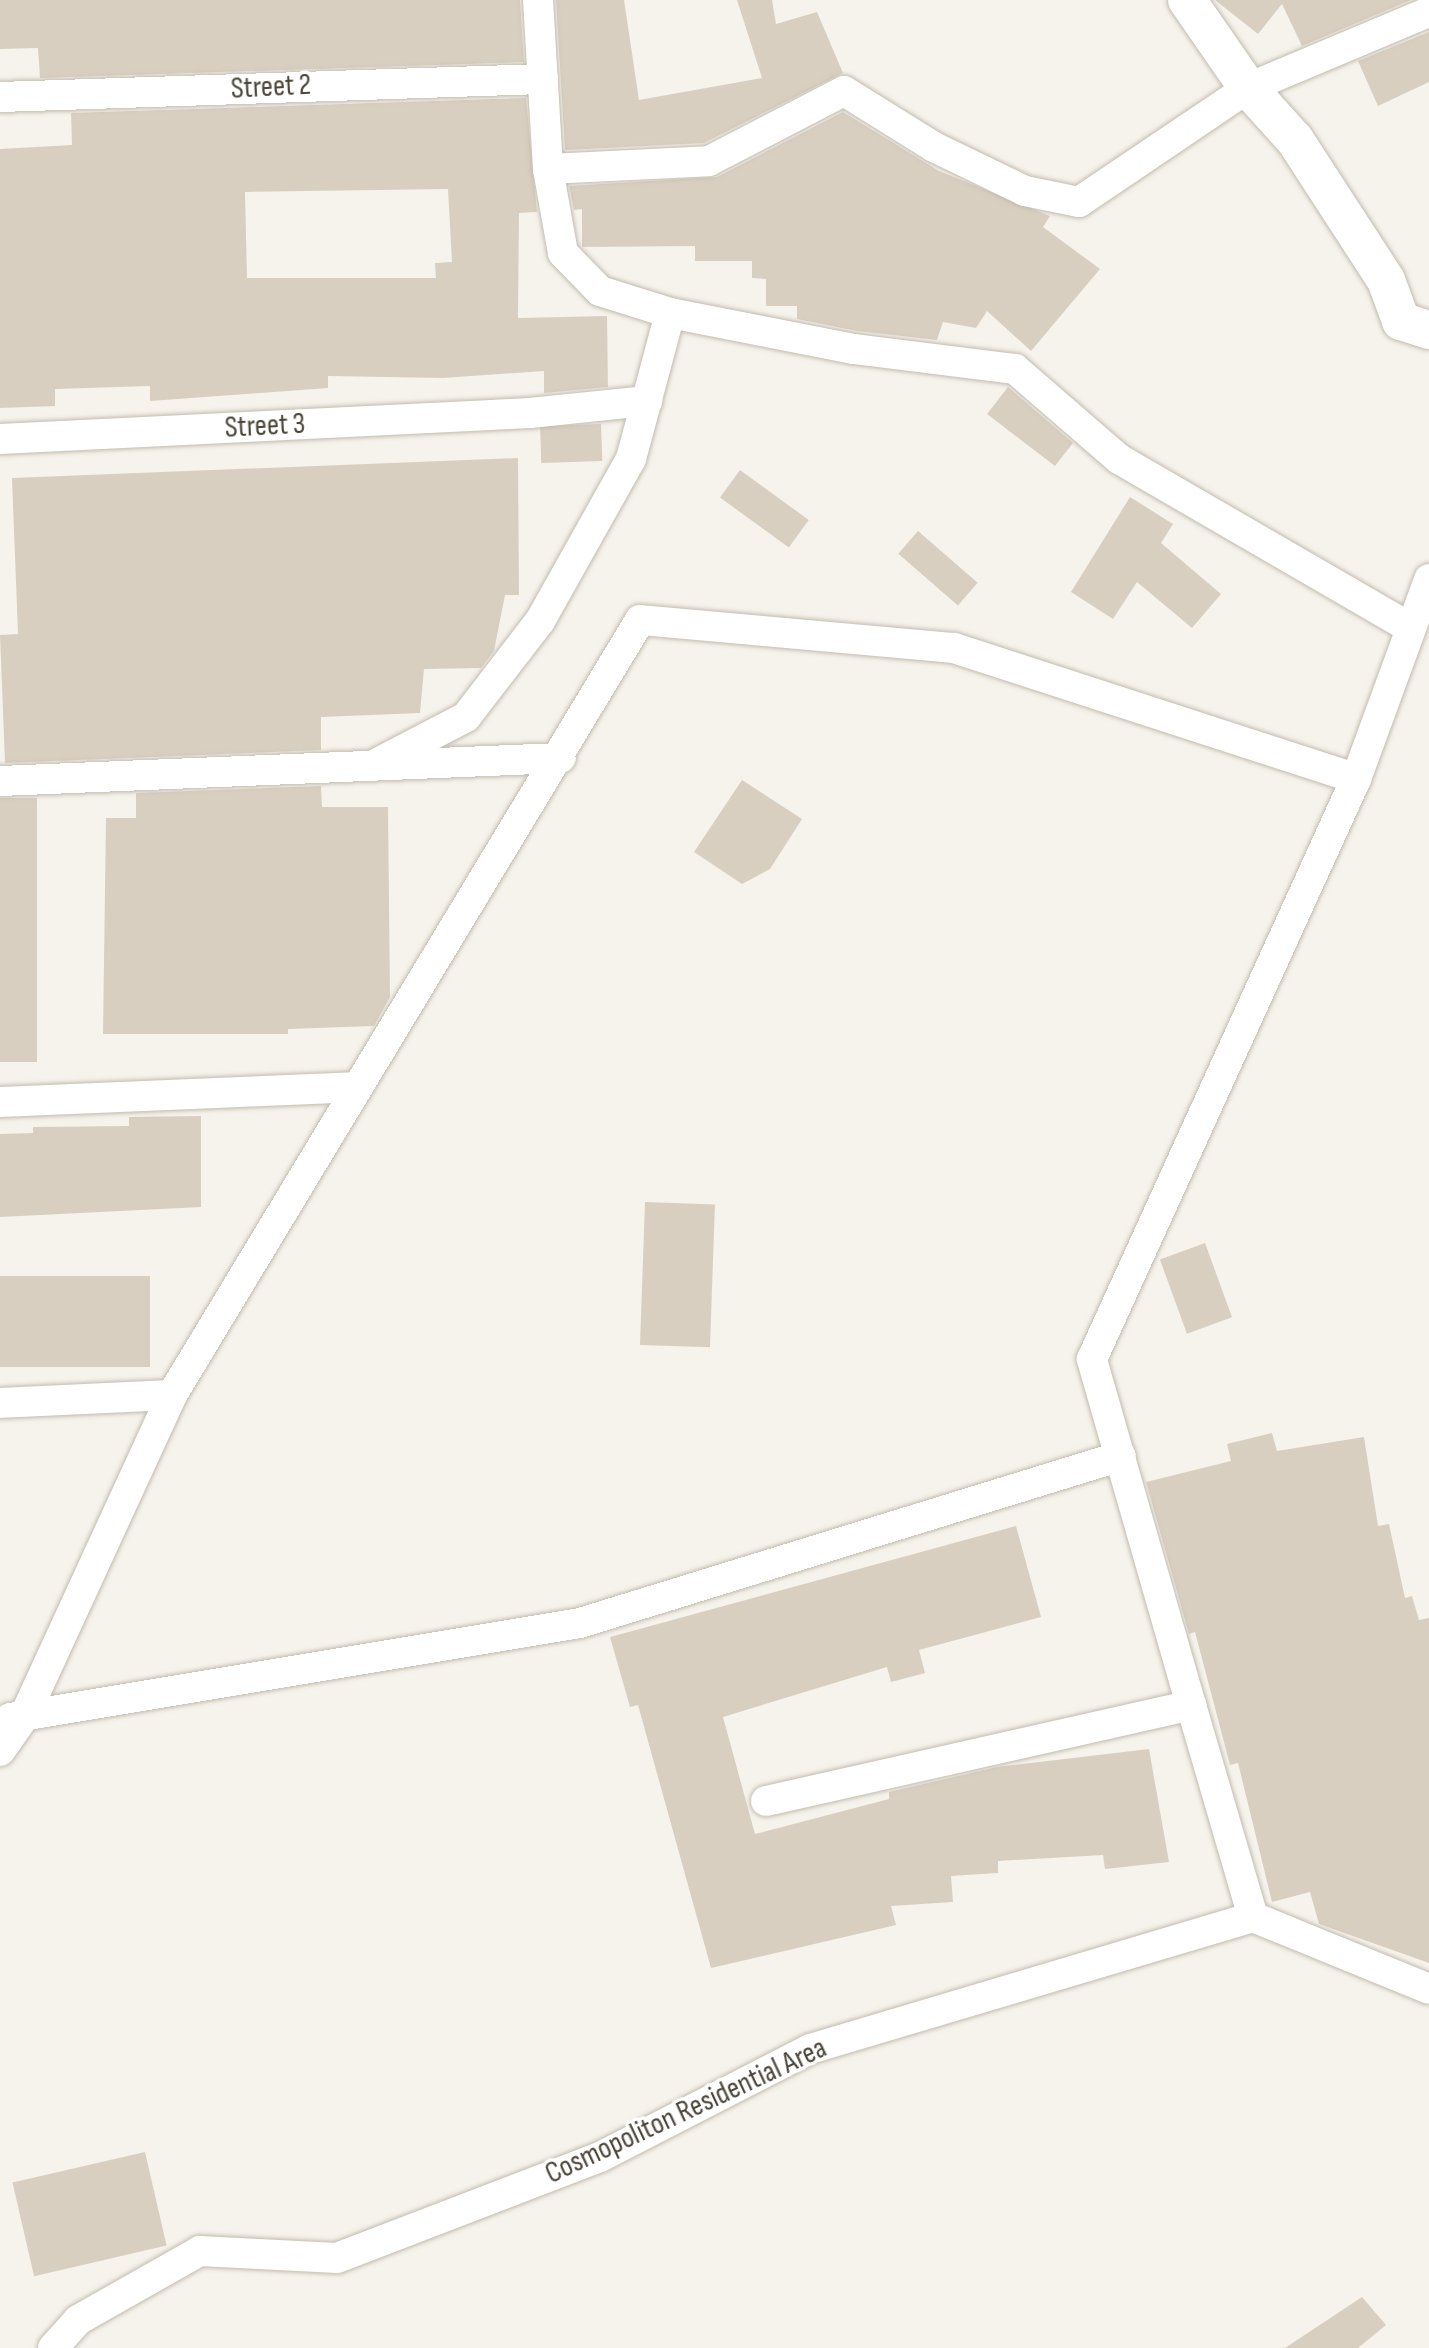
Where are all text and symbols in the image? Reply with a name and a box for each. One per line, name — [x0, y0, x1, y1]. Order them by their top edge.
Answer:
street label: Street 2 — [230, 67, 312, 107]
street label: Street 3 — [224, 406, 306, 446]
street label: Cosmopoliton Residential Area — [540, 2030, 832, 2192]

